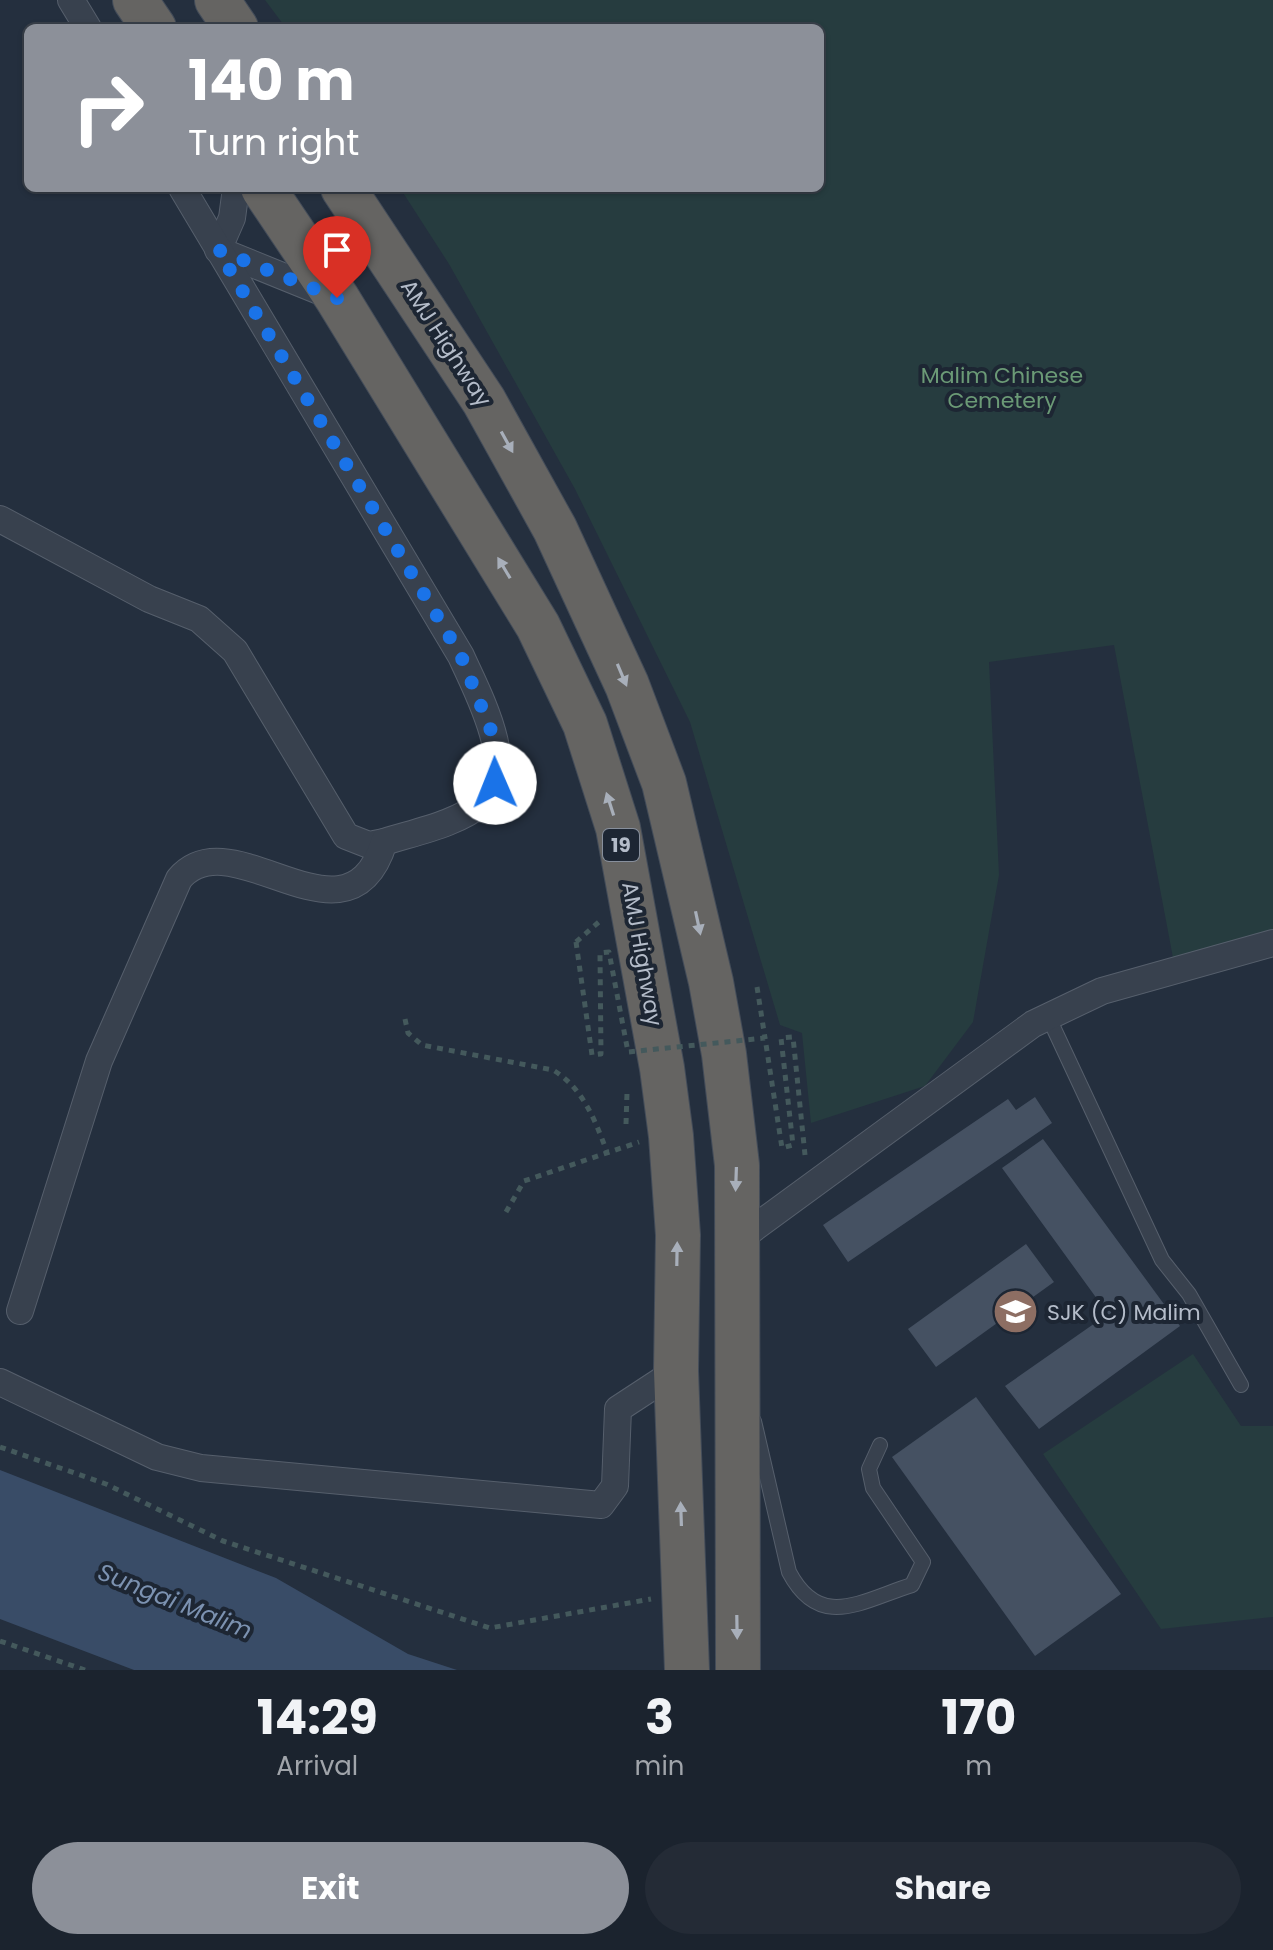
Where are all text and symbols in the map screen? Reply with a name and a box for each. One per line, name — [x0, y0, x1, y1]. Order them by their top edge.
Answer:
text: 140 m — [188, 41, 355, 120]
icon: right — [56, 56, 160, 160]
text: Turn right — [188, 117, 359, 168]
pin — [303, 216, 371, 298]
icon: arrive — [315, 228, 359, 272]
street label: AMJ Highway — [393, 273, 499, 413]
park label: Malim Chinese Cemetery — [921, 360, 1083, 416]
one-way arrow — [500, 431, 514, 453]
one-way arrow — [497, 557, 511, 579]
one-way arrow — [616, 663, 629, 686]
position arrow — [453, 741, 537, 825]
one-way arrow — [603, 792, 616, 816]
road number: 19 — [603, 829, 639, 861]
street label: AMJ Highway — [614, 879, 670, 1029]
one-way arrow — [692, 910, 705, 935]
one-way arrow — [730, 1167, 743, 1192]
one-way arrow — [671, 1241, 684, 1266]
school or university icon: SJK (C) Malim — [992, 1288, 1040, 1336]
place label: SJK (C) Malim — [1047, 1297, 1201, 1328]
one-way arrow — [674, 1501, 687, 1526]
water label: Sungai Malim — [93, 1555, 257, 1647]
one-way arrow — [730, 1615, 743, 1640]
text: 14:29 — [257, 1684, 378, 1751]
text: 3 — [645, 1684, 674, 1751]
text: 170 — [941, 1684, 1016, 1751]
text: Arrival — [276, 1748, 358, 1784]
text: min — [635, 1748, 684, 1784]
text: m — [965, 1748, 992, 1784]
button: Exit — [32, 1842, 629, 1934]
button: Share — [645, 1842, 1241, 1934]

